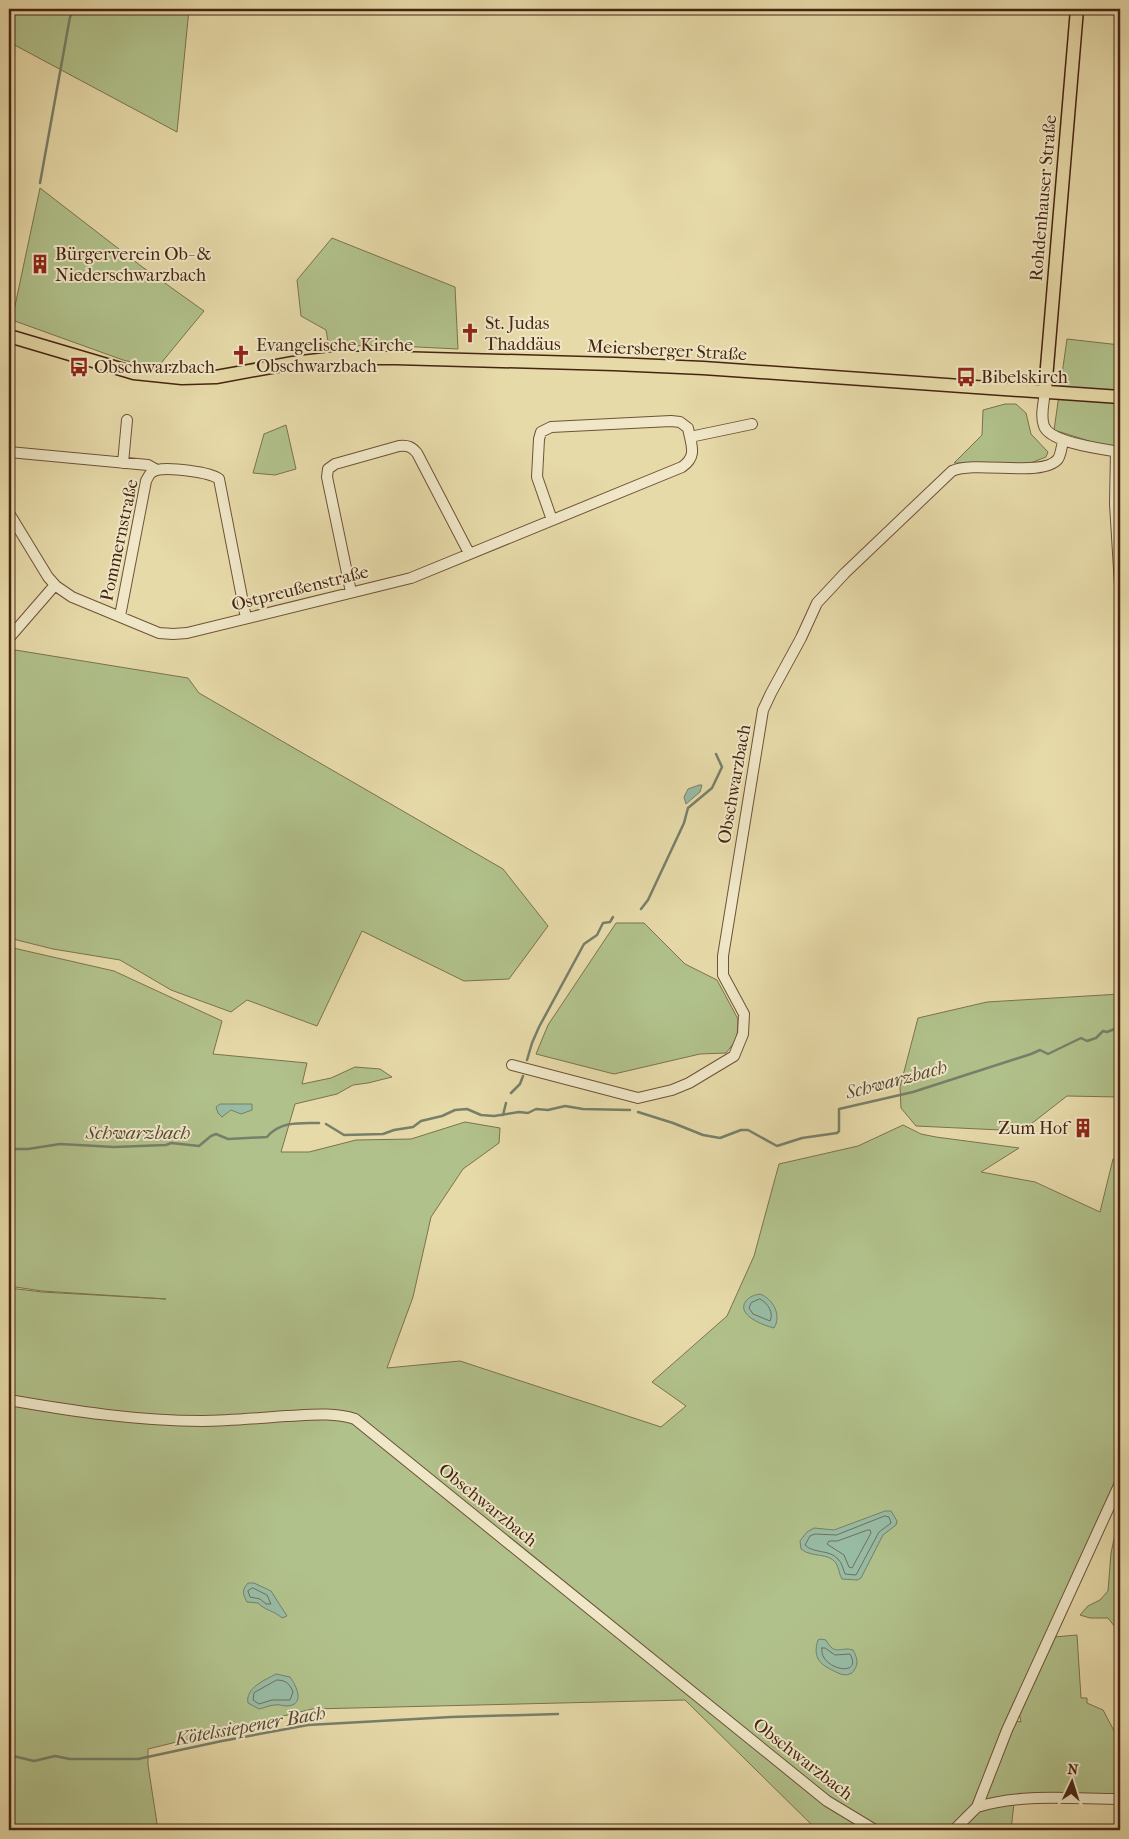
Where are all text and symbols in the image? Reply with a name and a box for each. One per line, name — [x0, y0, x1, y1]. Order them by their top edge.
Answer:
street label: Rohdenhauser Straße — [1026, 114, 1061, 282]
place label: Bürgerverein Ob- & Niederschwarzbach — [55, 244, 212, 286]
building icon: Bürgerverein Ob- & Niederschwarzbach — [29, 253, 51, 275]
place label: St. Judas Thaddäus — [485, 313, 561, 355]
church icon: St. Judas Thaddäus — [459, 322, 481, 344]
place label: Evangelische Kirche Obschwarzbach — [256, 335, 413, 377]
street label: Meiersberger Straße — [587, 336, 747, 365]
church icon: Evangelische Kirche Obschwarzbach — [230, 344, 252, 366]
bus stop icon: Obschwarzbach — [68, 356, 90, 378]
place label: Obschwarzbach — [94, 357, 215, 378]
bus stop icon: Bibelskirch — [955, 366, 977, 388]
place label: Bibelskirch — [981, 367, 1068, 388]
street label: Pommernstraße — [96, 477, 143, 603]
street label: Ostpreußenstraße — [229, 561, 371, 616]
street label: Obschwarzbach — [714, 723, 755, 845]
water label: Schwarzbach — [842, 1056, 950, 1104]
building icon: Zum Hof — [1072, 1117, 1094, 1139]
place label: Zum Hof — [998, 1118, 1072, 1139]
water label: Schwarzbach — [85, 1122, 190, 1144]
street label: Obschwarzbach — [434, 1459, 541, 1552]
water label: Kötelssiepener Bach — [171, 1702, 328, 1750]
street label: Obschwarzbach — [749, 1714, 857, 1805]
north arrow — [1046, 1756, 1096, 1806]
text: N — [1067, 1761, 1079, 1778]

